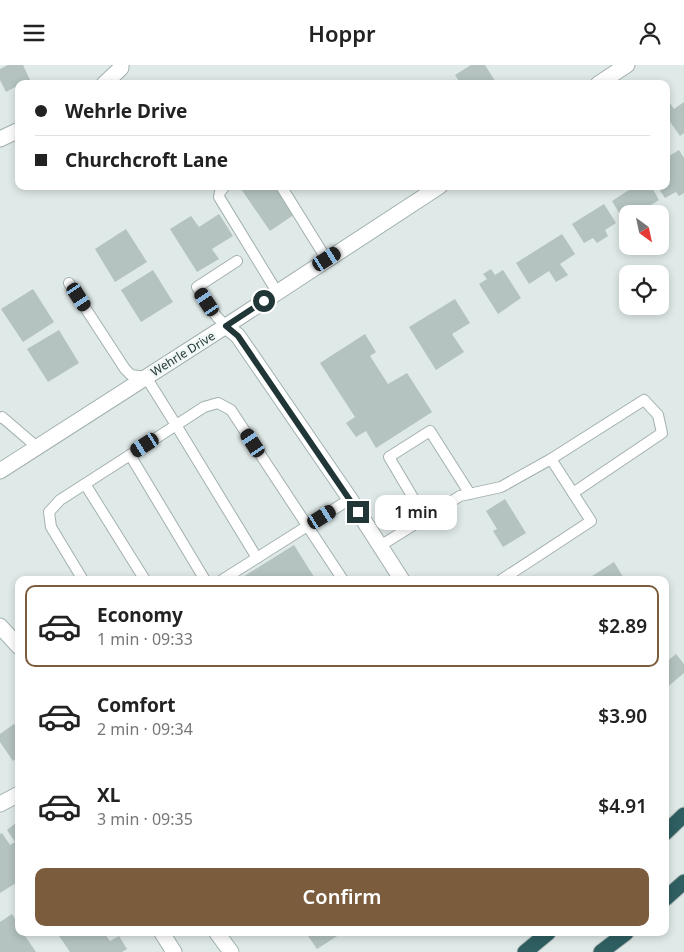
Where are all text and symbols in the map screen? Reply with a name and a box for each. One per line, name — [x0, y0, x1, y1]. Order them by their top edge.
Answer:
text: Hoppr — [308, 18, 376, 48]
icon: menu — [20, 19, 48, 47]
icon: person — [636, 19, 664, 47]
text: Wehrle Drive — [65, 98, 187, 124]
text: Churchcroft Lane — [65, 147, 228, 173]
north arrow — [619, 205, 669, 255]
map controls — [619, 205, 669, 315]
car — [310, 245, 343, 273]
button: locate — [619, 265, 669, 315]
car — [64, 280, 93, 314]
car — [192, 285, 221, 319]
route start — [253, 290, 275, 312]
street label: Wehrle Drive — [147, 327, 218, 380]
car — [238, 426, 267, 460]
car — [128, 431, 161, 459]
callout: 1 min — [376, 495, 458, 529]
route end — [347, 501, 369, 523]
text: 1 min — [394, 501, 438, 523]
car — [305, 503, 338, 531]
text: Economy — [97, 602, 183, 628]
icon: car — [37, 604, 82, 649]
text: $2.89 — [598, 613, 647, 639]
text: 1 min · 09:33 — [97, 628, 193, 650]
text: Comfort — [97, 692, 176, 718]
icon: car — [37, 694, 82, 739]
text: $3.90 — [598, 703, 647, 729]
text: 2 min · 09:34 — [97, 718, 193, 740]
text: XL — [97, 782, 120, 808]
icon: car — [37, 784, 82, 829]
text: $4.91 — [598, 793, 647, 819]
text: 3 min · 09:35 — [97, 808, 193, 830]
button: Confirm — [35, 868, 649, 926]

